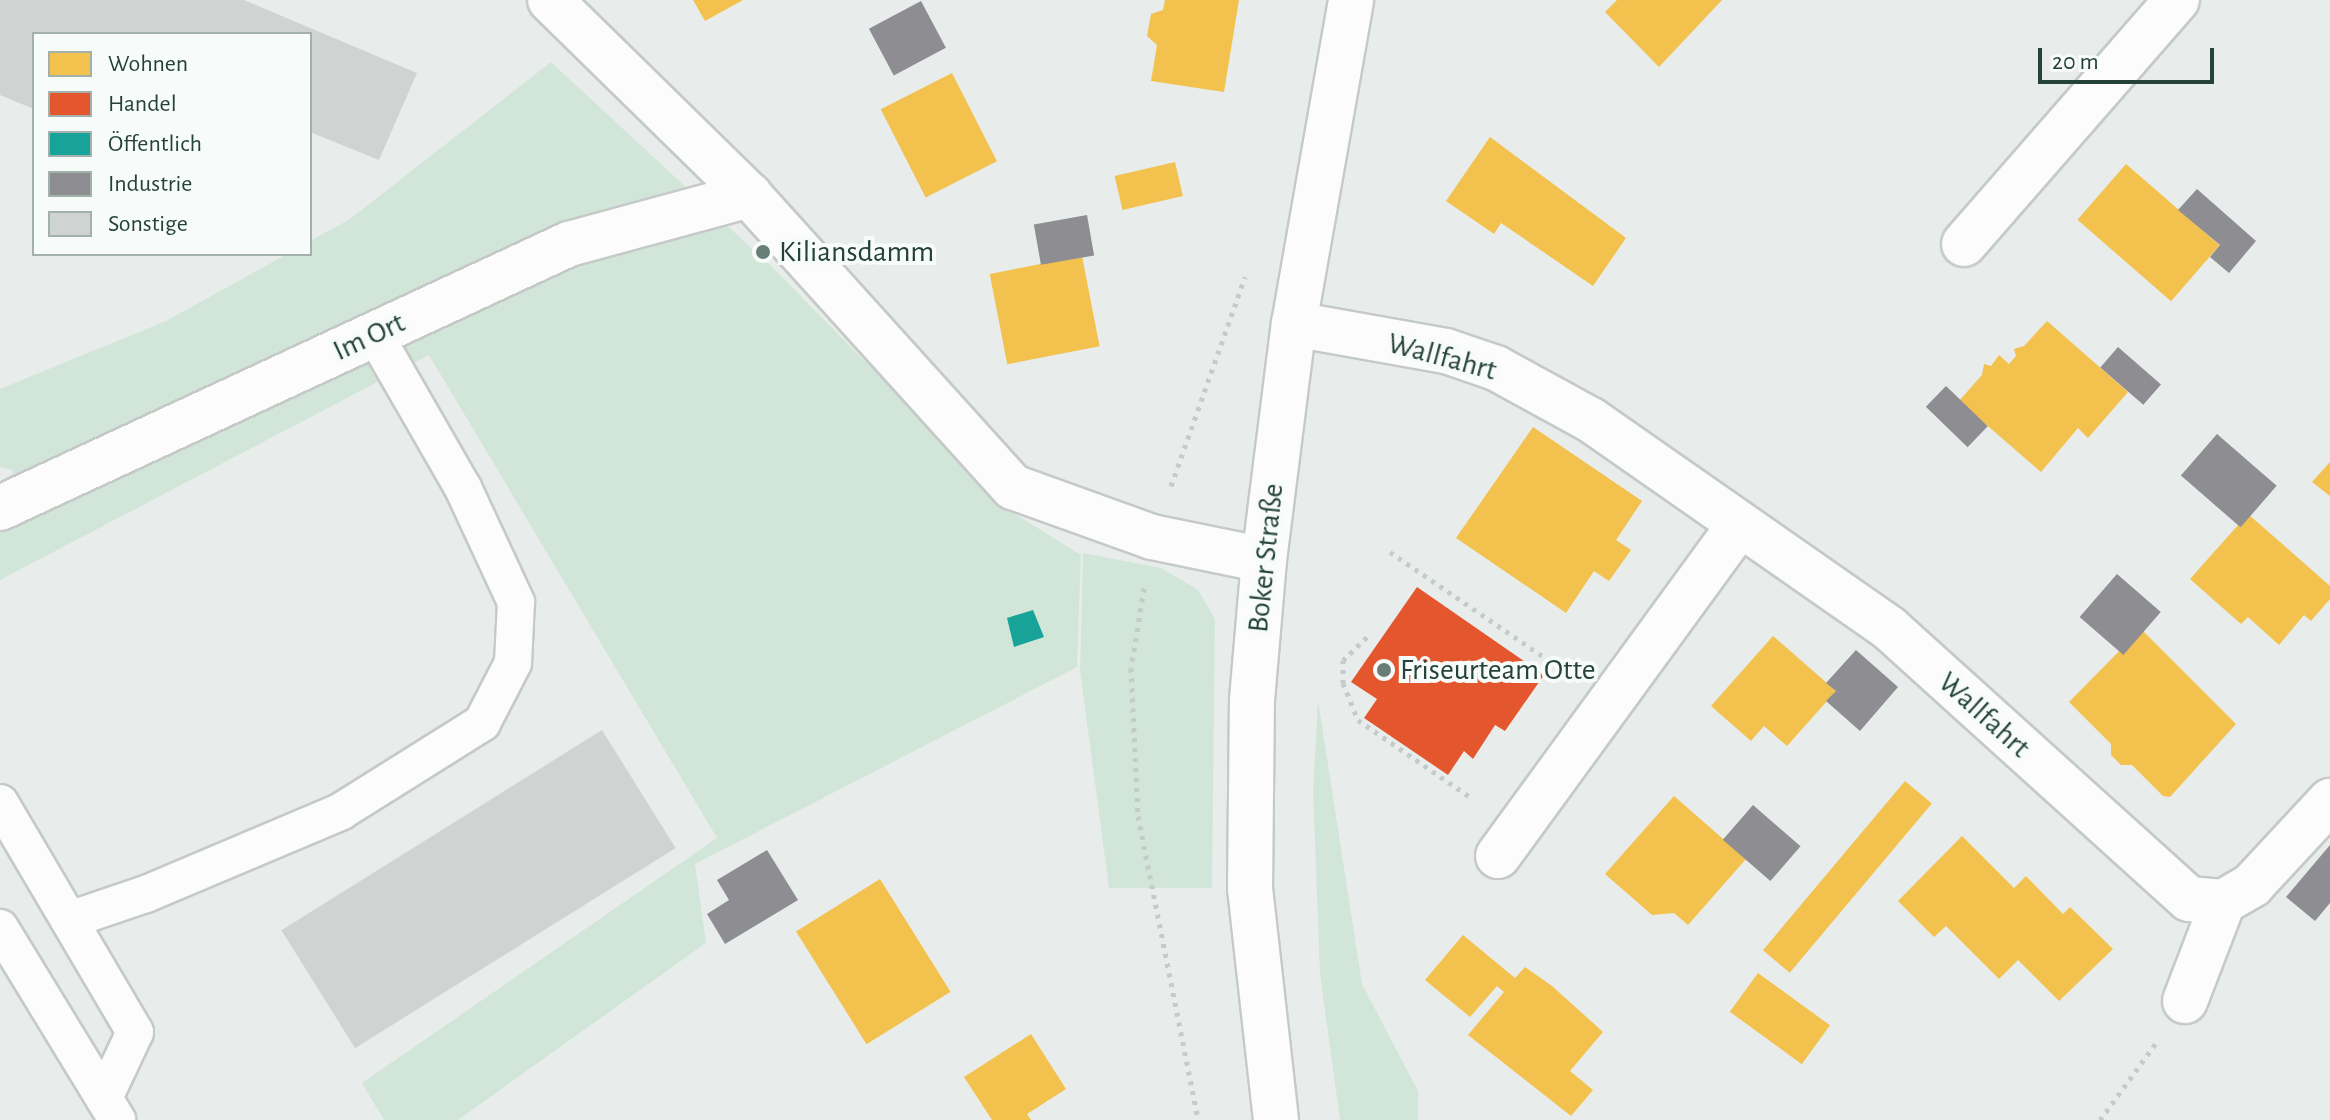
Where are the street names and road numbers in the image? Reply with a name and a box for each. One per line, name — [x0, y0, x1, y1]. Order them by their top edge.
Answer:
street label: Im Ort — [327, 305, 411, 369]
street label: Wallfahrt — [1384, 325, 1500, 389]
street label: Boker Straße — [1240, 482, 1292, 634]
street label: Wallfahrt — [1931, 664, 2037, 766]

